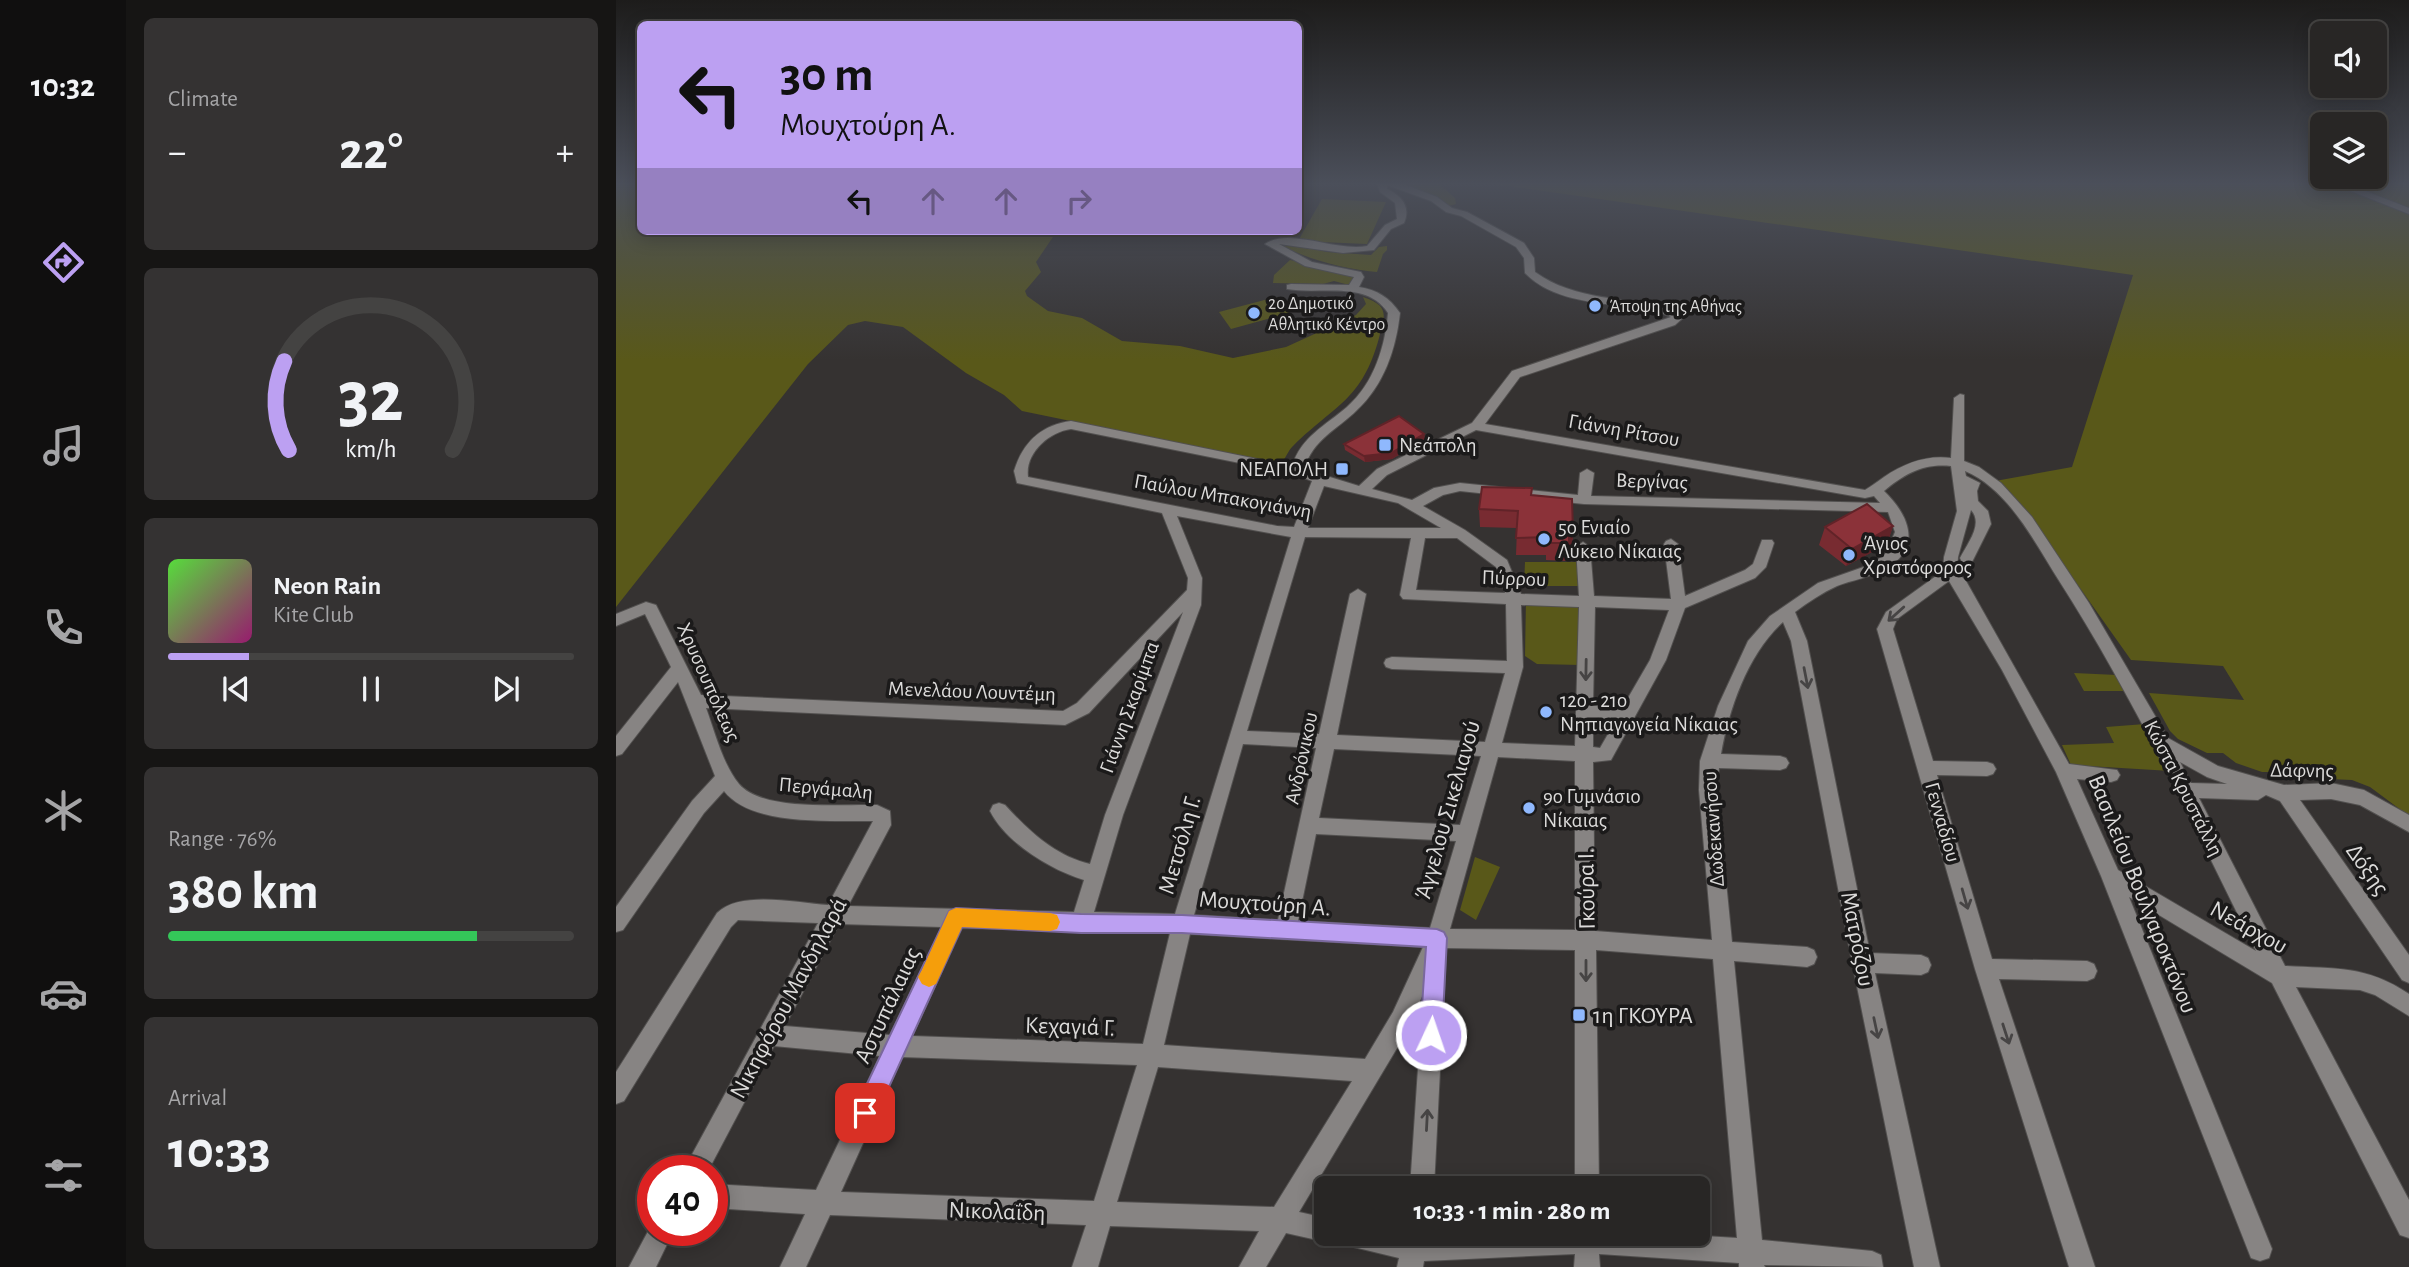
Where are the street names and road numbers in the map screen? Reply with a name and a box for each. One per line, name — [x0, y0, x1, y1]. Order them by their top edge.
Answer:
street label: Γιάννη Ρίτσου — [1567, 410, 1681, 451]
street label: Βεργίνας — [1616, 470, 1688, 493]
street label: Παύλου Μπακογιάννη — [1133, 471, 1313, 522]
street label: Πύρρου — [1481, 567, 1547, 590]
street label: Χρυσουπόλεως — [673, 620, 744, 745]
street label: Γιάννη Σκαρίμπα — [1096, 639, 1163, 776]
street label: Μενελάου Λουντέμη — [888, 678, 1056, 705]
street label: Ανδρόνικου — [1281, 710, 1322, 806]
street label: Κώστα Κρυστάλλη — [2140, 717, 2227, 860]
street label: Άγγελου Σικελιανού — [1411, 718, 1485, 903]
street label: Δάφνης — [2270, 759, 2334, 782]
street label: Δωδεκανήσου — [1699, 771, 1728, 887]
street label: Βασιλείου Βουλγαροκτόνου — [2083, 772, 2201, 1017]
street label: Περγάμαλη — [778, 774, 874, 803]
street label: Γενναδίου — [1921, 780, 1964, 865]
street label: Μετσόλη Γ. — [1155, 793, 1205, 897]
street label: Δόξης — [2341, 840, 2393, 900]
street label: Γκούρα Ι. — [1574, 848, 1600, 930]
street label: Μουχτούρη Α. — [1198, 887, 1332, 921]
street label: Ματρόζου — [1836, 890, 1878, 989]
street label: Νικηφόρου Μανδηλαρά — [726, 894, 852, 1103]
street label: Νεάρχου — [2206, 897, 2291, 959]
street label: Αστυπάλαιας — [851, 944, 925, 1067]
street label: Κεχαγιά Γ. — [1024, 1013, 1115, 1041]
street label: Νικολαΐδη — [948, 1198, 1046, 1226]

